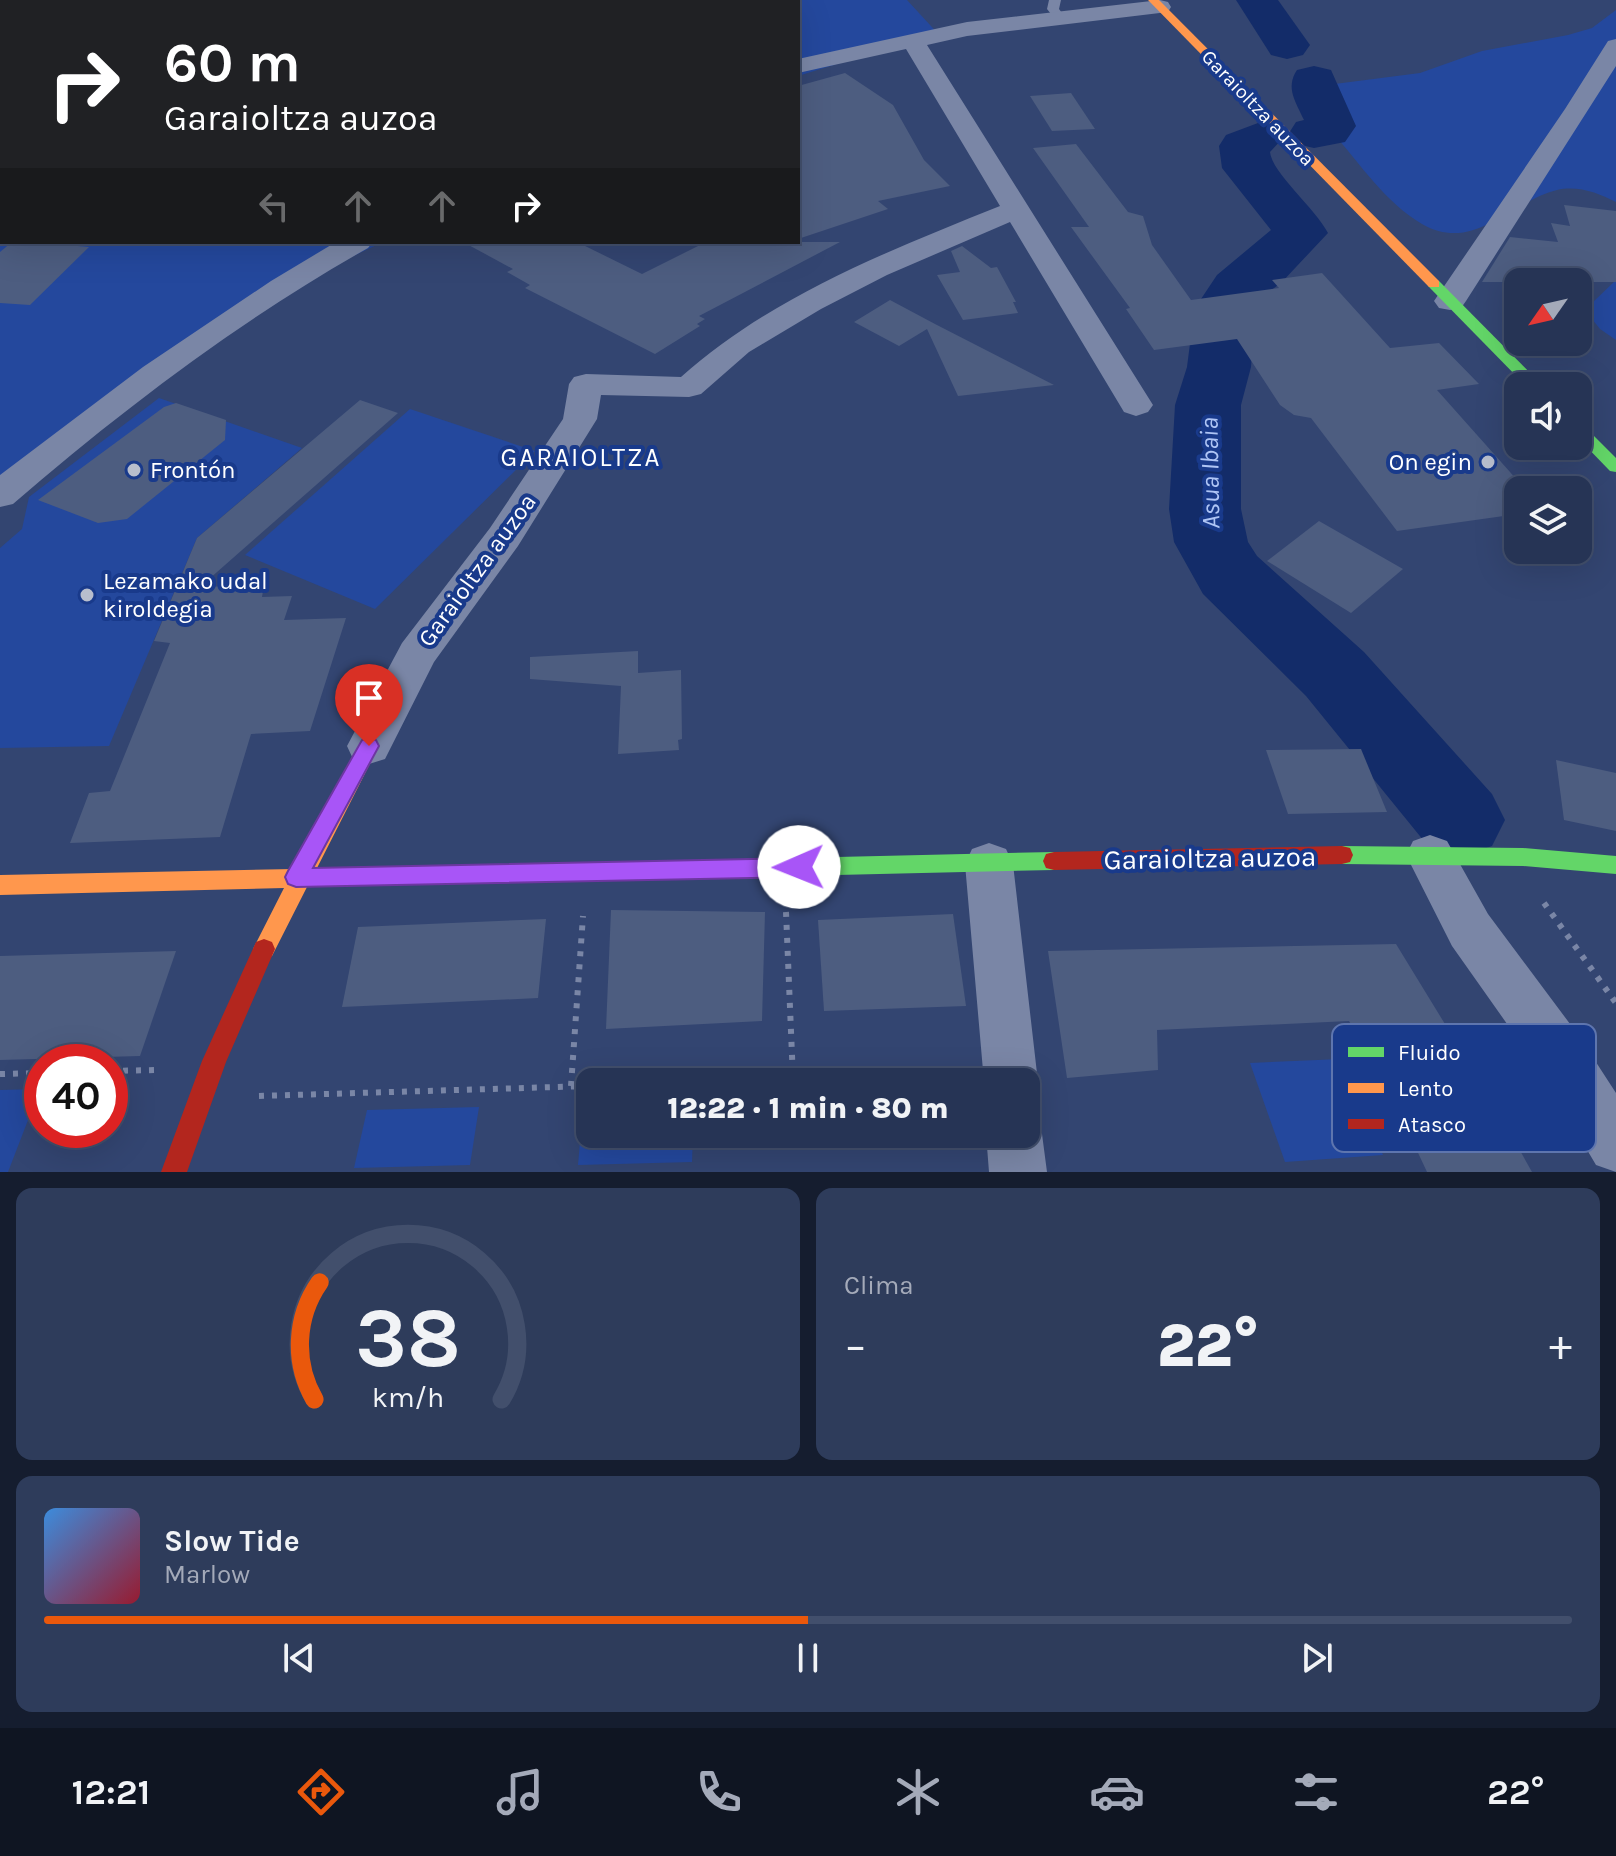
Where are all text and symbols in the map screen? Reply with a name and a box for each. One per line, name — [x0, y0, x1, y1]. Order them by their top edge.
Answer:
text: 60 m — [164, 30, 301, 95]
icon: right — [32, 32, 136, 136]
street label: Garaioltza auzoa — [1197, 45, 1319, 171]
text: Garaioltza auzoa — [164, 97, 438, 139]
icon: left — [252, 184, 296, 228]
icon: ahead — [336, 184, 380, 228]
icon: ahead — [420, 184, 464, 228]
icon: right — [504, 184, 548, 228]
north arrow — [1504, 268, 1592, 356]
map controls — [1504, 268, 1592, 564]
button: sound — [1504, 372, 1592, 460]
water label: Asua Ibaia — [1194, 417, 1226, 529]
district label: GARAIOLTZA — [501, 442, 661, 473]
place label: On egin — [1389, 448, 1472, 476]
marker: On egin — [1479, 453, 1497, 471]
place label: Frontón — [150, 456, 235, 484]
marker: Frontón — [125, 461, 143, 479]
button: layers — [1504, 476, 1592, 564]
street label: Garaioltza auzoa — [412, 488, 542, 652]
place label: Lezamako udal kiroldegia — [103, 567, 268, 623]
marker: Lezamako udal kiroldegia — [78, 586, 96, 604]
pin — [335, 664, 403, 746]
icon: arrive — [347, 676, 391, 720]
position arrow — [757, 825, 841, 909]
street label: Garaioltza auzoa — [1103, 840, 1317, 876]
legend — [1332, 1024, 1596, 1152]
text: Fluido — [1398, 1040, 1461, 1066]
speed limit sign: 40 — [24, 1044, 128, 1148]
text: Lento — [1398, 1076, 1453, 1102]
text: 12:22 · 1 min · 80 m — [667, 1090, 949, 1126]
text: Atasco — [1398, 1112, 1466, 1138]
text: Clima — [844, 1270, 914, 1301]
text: 38 — [355, 1290, 461, 1387]
text: 22° — [1157, 1311, 1259, 1381]
text: − — [844, 1320, 867, 1371]
text: + — [1549, 1320, 1572, 1371]
text: km/h — [372, 1381, 444, 1414]
text: Slow Tide — [164, 1523, 300, 1559]
text: Marlow — [164, 1559, 250, 1590]
icon: previous — [277, 1636, 321, 1680]
icon: pause — [786, 1636, 830, 1680]
icon: next — [1295, 1636, 1339, 1680]
icon: directions — [293, 1764, 349, 1820]
icon: music — [492, 1764, 548, 1820]
icon: phone — [691, 1764, 747, 1820]
icon: climate — [890, 1764, 946, 1820]
icon: car — [1089, 1764, 1145, 1820]
icon: filters — [1288, 1764, 1344, 1820]
text: 12:21 — [71, 1771, 150, 1813]
text: 22° — [1487, 1771, 1545, 1813]

